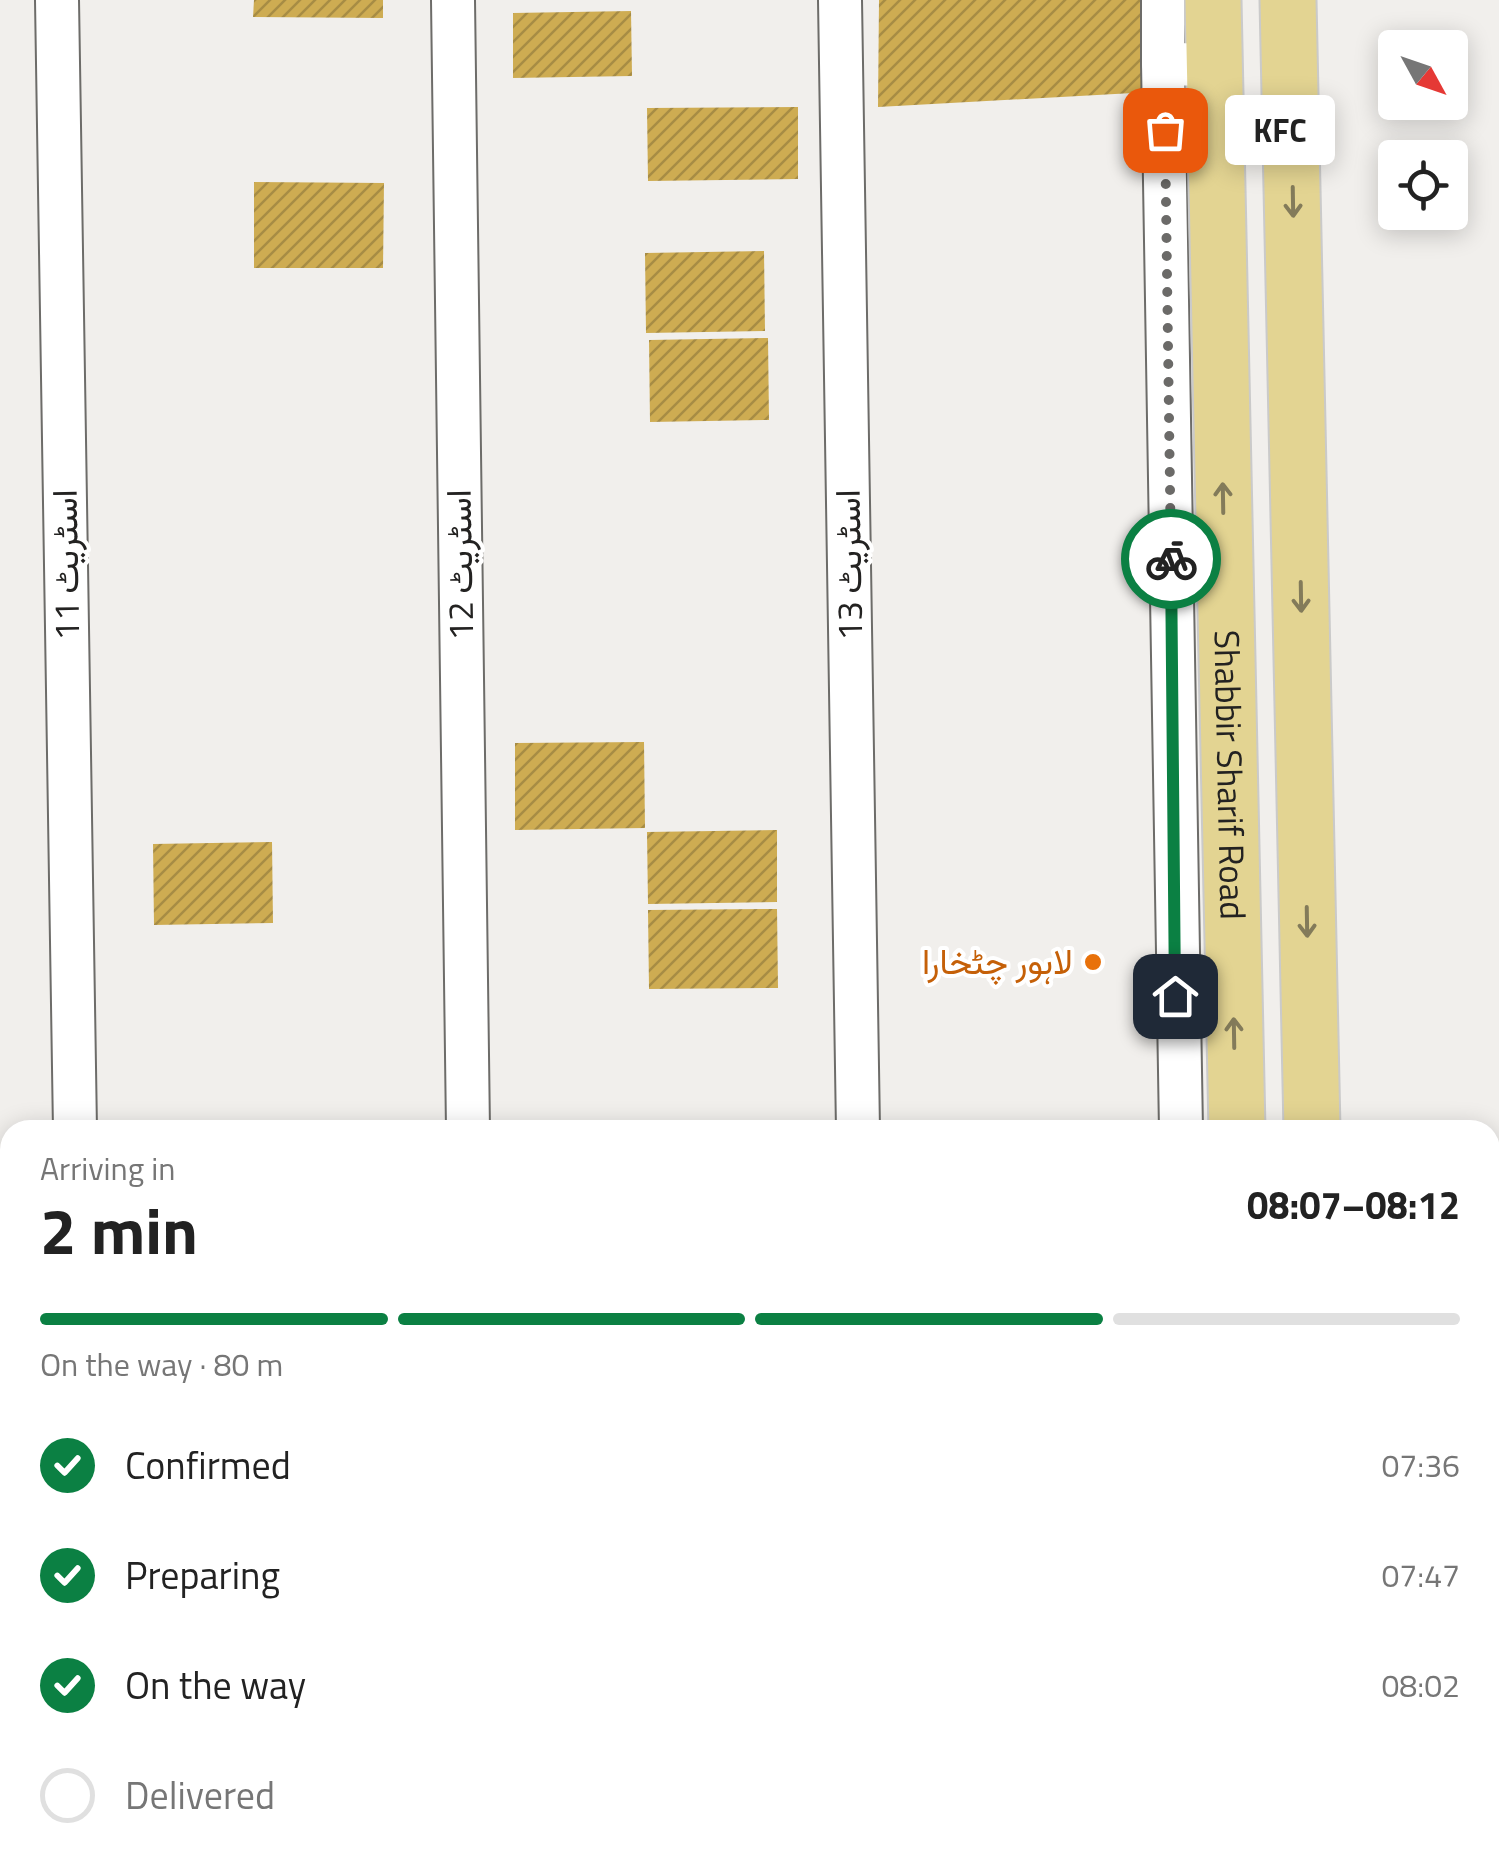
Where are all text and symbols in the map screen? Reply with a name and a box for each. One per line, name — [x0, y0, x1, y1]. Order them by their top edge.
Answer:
north arrow — [1378, 30, 1468, 120]
map controls — [1378, 30, 1468, 230]
pin — [1123, 88, 1208, 173]
callout: KFC — [1225, 95, 1335, 165]
icon: bag — [1138, 103, 1193, 158]
text: KFC — [1253, 106, 1307, 154]
button: locate — [1378, 140, 1468, 230]
one-way arrow — [1283, 186, 1302, 218]
one-way arrow — [1213, 482, 1232, 514]
street label: اسٹریٹ 11 — [37, 489, 93, 641]
street label: اسٹریٹ 12 — [431, 489, 487, 641]
street label: اسٹریٹ 13 — [820, 489, 876, 641]
courier — [1121, 509, 1221, 609]
icon: bike — [1144, 532, 1199, 587]
one-way arrow — [1291, 581, 1310, 613]
street label: Shabbir Sharif Road — [1200, 629, 1261, 920]
one-way arrow — [1298, 906, 1317, 938]
place label: لاہور چٹخارا — [922, 934, 1073, 988]
marker: لاہور چٹخارا — [1082, 951, 1104, 973]
pin — [1133, 954, 1218, 1039]
icon: home — [1148, 969, 1203, 1024]
one-way arrow — [1225, 1017, 1244, 1049]
text: Arriving in — [40, 1144, 176, 1192]
text: 08:07–08:12 — [1247, 1176, 1460, 1234]
text: 2 min — [40, 1180, 198, 1279]
text: On the way · 80 m — [40, 1340, 283, 1388]
text: Confirmed — [125, 1436, 291, 1494]
icon: check — [40, 1438, 95, 1493]
text: 07:36 — [1381, 1441, 1460, 1489]
text: Preparing — [125, 1546, 280, 1604]
icon: check — [40, 1548, 95, 1603]
text: 07:47 — [1381, 1551, 1460, 1599]
text: On the way — [125, 1656, 306, 1714]
icon: check — [40, 1658, 95, 1713]
text: 08:02 — [1381, 1661, 1460, 1709]
text: Delivered — [125, 1766, 275, 1824]

